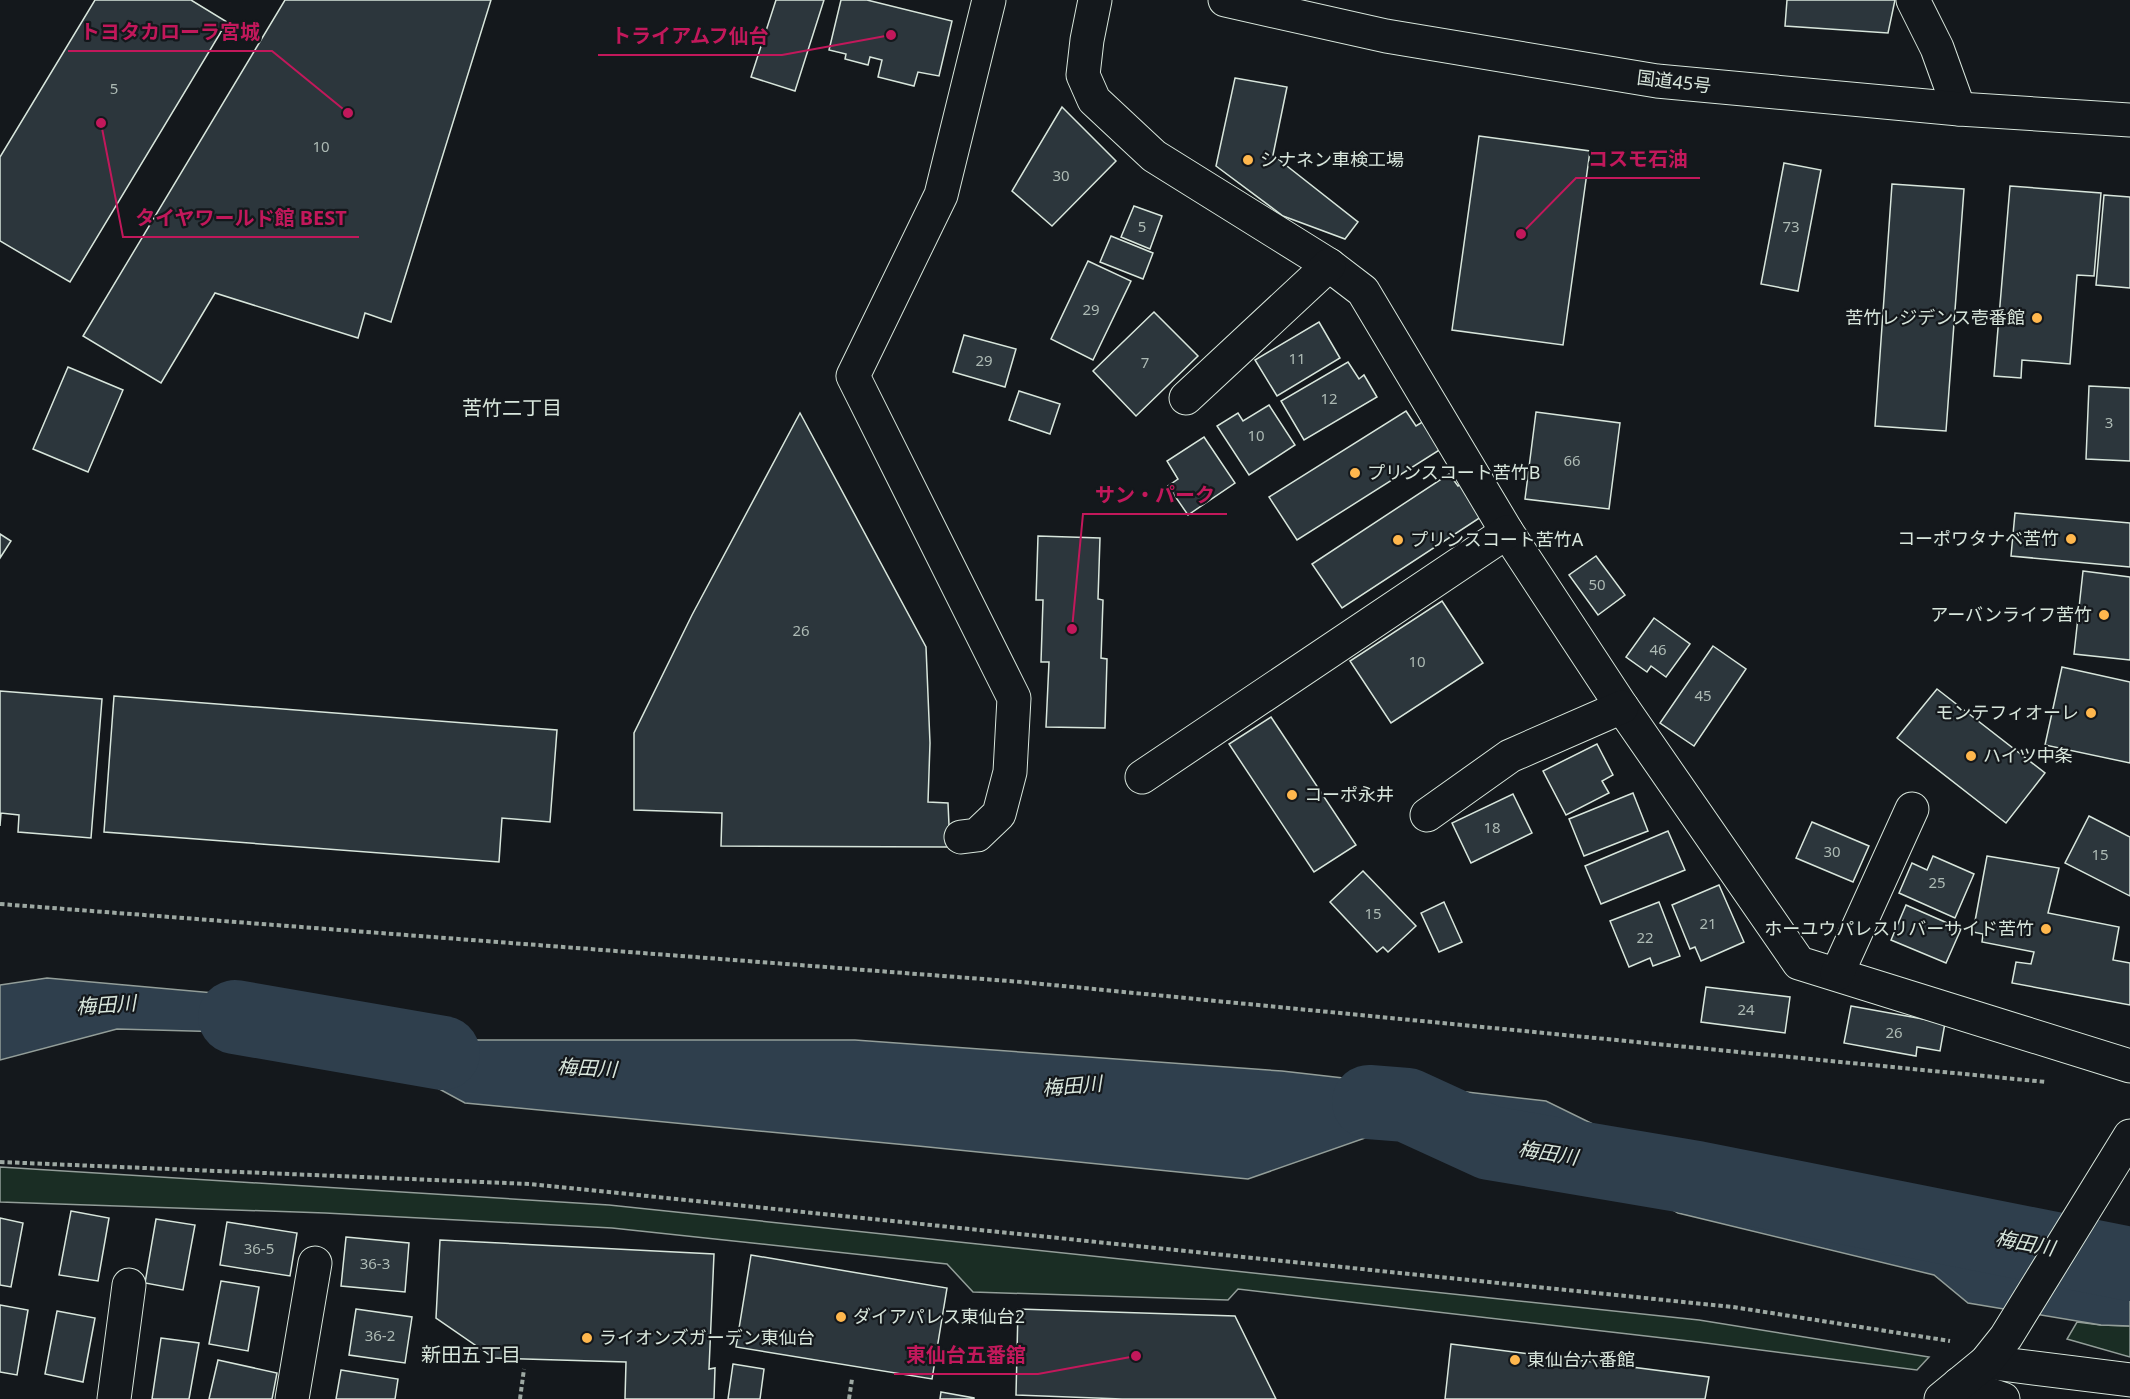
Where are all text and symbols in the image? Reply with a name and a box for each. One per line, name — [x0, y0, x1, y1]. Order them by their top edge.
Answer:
callout: トヨタカローラ宮城 — [68, 13, 272, 51]
callout: トライアムフ仙台 — [598, 17, 782, 55]
text: トヨタカローラ宮城 — [80, 18, 260, 45]
text: トライアムフ仙台 — [611, 22, 769, 49]
street label: 国道45号 — [1636, 65, 1713, 97]
house number: 5 — [110, 78, 118, 98]
house number: 10 — [312, 136, 330, 156]
callout: コスモ石油 — [1576, 140, 1700, 178]
text: コスモ石油 — [1588, 145, 1688, 172]
place label: シナネン車検工場 — [1260, 147, 1404, 171]
marker: シナネン車検工場 — [1241, 153, 1255, 167]
house number: 30 — [1052, 165, 1070, 185]
callout: タイヤワールド館 BEST — [123, 199, 359, 237]
text: タイヤワールド館 BEST — [135, 204, 347, 231]
house number: 5 — [1138, 216, 1146, 236]
house number: 73 — [1782, 216, 1800, 236]
house number: 29 — [1082, 299, 1100, 319]
place label: 苦竹レジデンス壱番館 — [1845, 305, 2025, 329]
marker: 苦竹レジデンス壱番館 — [2030, 311, 2044, 325]
house number: 11 — [1288, 348, 1306, 368]
house number: 29 — [975, 350, 993, 370]
house number: 7 — [1141, 352, 1149, 372]
house number: 12 — [1320, 388, 1338, 408]
district label: 苦竹二丁目 — [462, 394, 562, 421]
house number: 3 — [2105, 412, 2113, 432]
house number: 10 — [1247, 425, 1265, 445]
house number: 66 — [1563, 450, 1581, 470]
place label: プリンスコート苦竹B — [1367, 460, 1540, 484]
marker: プリンスコート苦竹B — [1348, 466, 1362, 480]
callout: サン・パーク — [1083, 476, 1227, 514]
text: サン・パーク — [1095, 481, 1215, 508]
place label: コーポワタナベ苦竹 — [1897, 526, 2059, 550]
place label: プリンスコート苦竹A — [1410, 527, 1584, 551]
marker: コーポワタナベ苦竹 — [2064, 532, 2078, 546]
marker: プリンスコート苦竹A — [1391, 533, 1405, 547]
house number: 50 — [1588, 574, 1606, 594]
place label: アーバンライフ苦竹 — [1930, 602, 2092, 626]
marker: アーバンライフ苦竹 — [2097, 608, 2111, 622]
house number: 26 — [792, 620, 810, 640]
house number: 46 — [1649, 639, 1667, 659]
house number: 10 — [1408, 651, 1426, 671]
house number: 45 — [1694, 685, 1712, 705]
place label: モンテフィオーレ — [1935, 700, 2079, 724]
marker: モンテフィオーレ — [2084, 706, 2098, 720]
place label: ハイツ中条 — [1983, 743, 2073, 767]
marker: ハイツ中条 — [1964, 749, 1978, 763]
place label: コーポ永井 — [1304, 782, 1394, 806]
marker: コーポ永井 — [1285, 788, 1299, 802]
house number: 18 — [1483, 817, 1501, 837]
house number: 30 — [1823, 841, 1841, 861]
house number: 15 — [2091, 844, 2109, 864]
house number: 25 — [1928, 872, 1946, 892]
house number: 15 — [1364, 903, 1382, 923]
house number: 21 — [1699, 913, 1717, 933]
place label: ホーユウパレスリバーサイド苦竹 — [1764, 916, 2034, 940]
marker: ホーユウパレスリバーサイド苦竹 — [2039, 922, 2053, 936]
house number: 22 — [1636, 927, 1654, 947]
water label: 梅田川 — [75, 989, 139, 1020]
house number: 24 — [1737, 999, 1755, 1019]
house number: 26 — [1885, 1022, 1903, 1042]
water label: 梅田川 — [556, 1052, 620, 1083]
water label: 梅田川 — [1041, 1069, 1105, 1102]
water label: 梅田川 — [1516, 1134, 1582, 1171]
water label: 梅田川 — [1993, 1224, 2059, 1262]
house number: 36-5 — [244, 1238, 274, 1258]
house number: 36-3 — [360, 1253, 390, 1273]
place label: ダイアパレス東仙台2 — [853, 1304, 1025, 1328]
marker: ダイアパレス東仙台2 — [834, 1310, 848, 1324]
house number: 36-2 — [365, 1325, 395, 1345]
place label: ライオンズガーデン東仙台 — [599, 1325, 815, 1349]
marker: ライオンズガーデン東仙台 — [580, 1331, 594, 1345]
callout: 東仙台五番舘 — [894, 1336, 1038, 1374]
district label: 新田五丁目 — [421, 1341, 521, 1368]
text: 東仙台五番舘 — [906, 1341, 1026, 1368]
place label: 東仙台六番館 — [1527, 1347, 1635, 1371]
marker: 東仙台六番館 — [1508, 1353, 1522, 1367]

